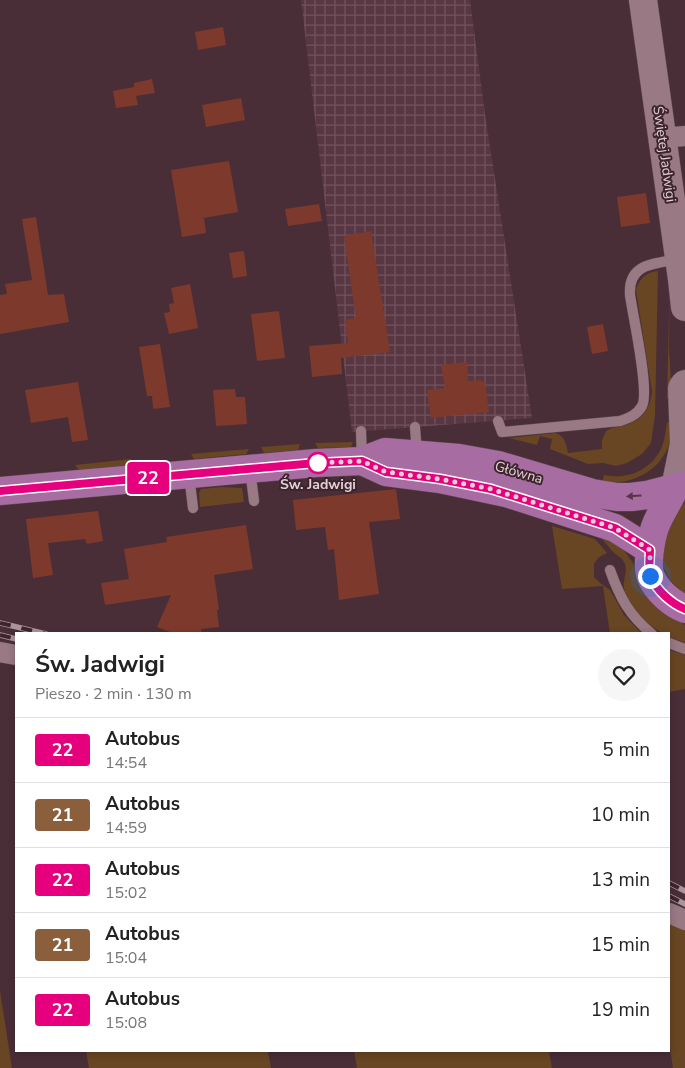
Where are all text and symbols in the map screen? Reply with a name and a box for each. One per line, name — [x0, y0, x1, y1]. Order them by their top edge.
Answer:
street label: Świętej Jadwigi — [648, 105, 681, 203]
marker: Św. Jadwigi — [307, 452, 329, 474]
street label: Główna — [493, 457, 545, 488]
line badge: 22 — [126, 462, 170, 494]
text: 22 — [137, 466, 159, 490]
place label: Św. Jadwigi — [280, 475, 356, 494]
one-way arrow — [626, 493, 642, 501]
your location — [638, 564, 663, 589]
text: Św. Jadwigi — [35, 648, 165, 680]
button: heart — [598, 649, 650, 701]
text: Pieszo · 2 min · 130 m — [35, 683, 192, 705]
text: Autobus — [105, 726, 180, 752]
text: 5 min — [602, 737, 650, 763]
text: 22 — [52, 738, 73, 762]
text: 14:54 — [105, 752, 147, 774]
text: Autobus — [105, 791, 180, 817]
text: 10 min — [591, 802, 650, 828]
text: 21 — [52, 803, 73, 827]
text: 14:59 — [105, 817, 147, 839]
text: Autobus — [105, 856, 180, 882]
text: 13 min — [591, 867, 650, 893]
text: 22 — [52, 868, 73, 892]
text: 15:02 — [105, 882, 147, 904]
text: Autobus — [105, 921, 180, 947]
text: 15 min — [591, 932, 650, 958]
text: 21 — [52, 933, 73, 957]
text: 15:04 — [105, 947, 147, 969]
text: Autobus — [105, 986, 180, 1012]
text: 19 min — [591, 997, 650, 1023]
text: 22 — [52, 998, 73, 1022]
text: 15:08 — [105, 1012, 147, 1034]

